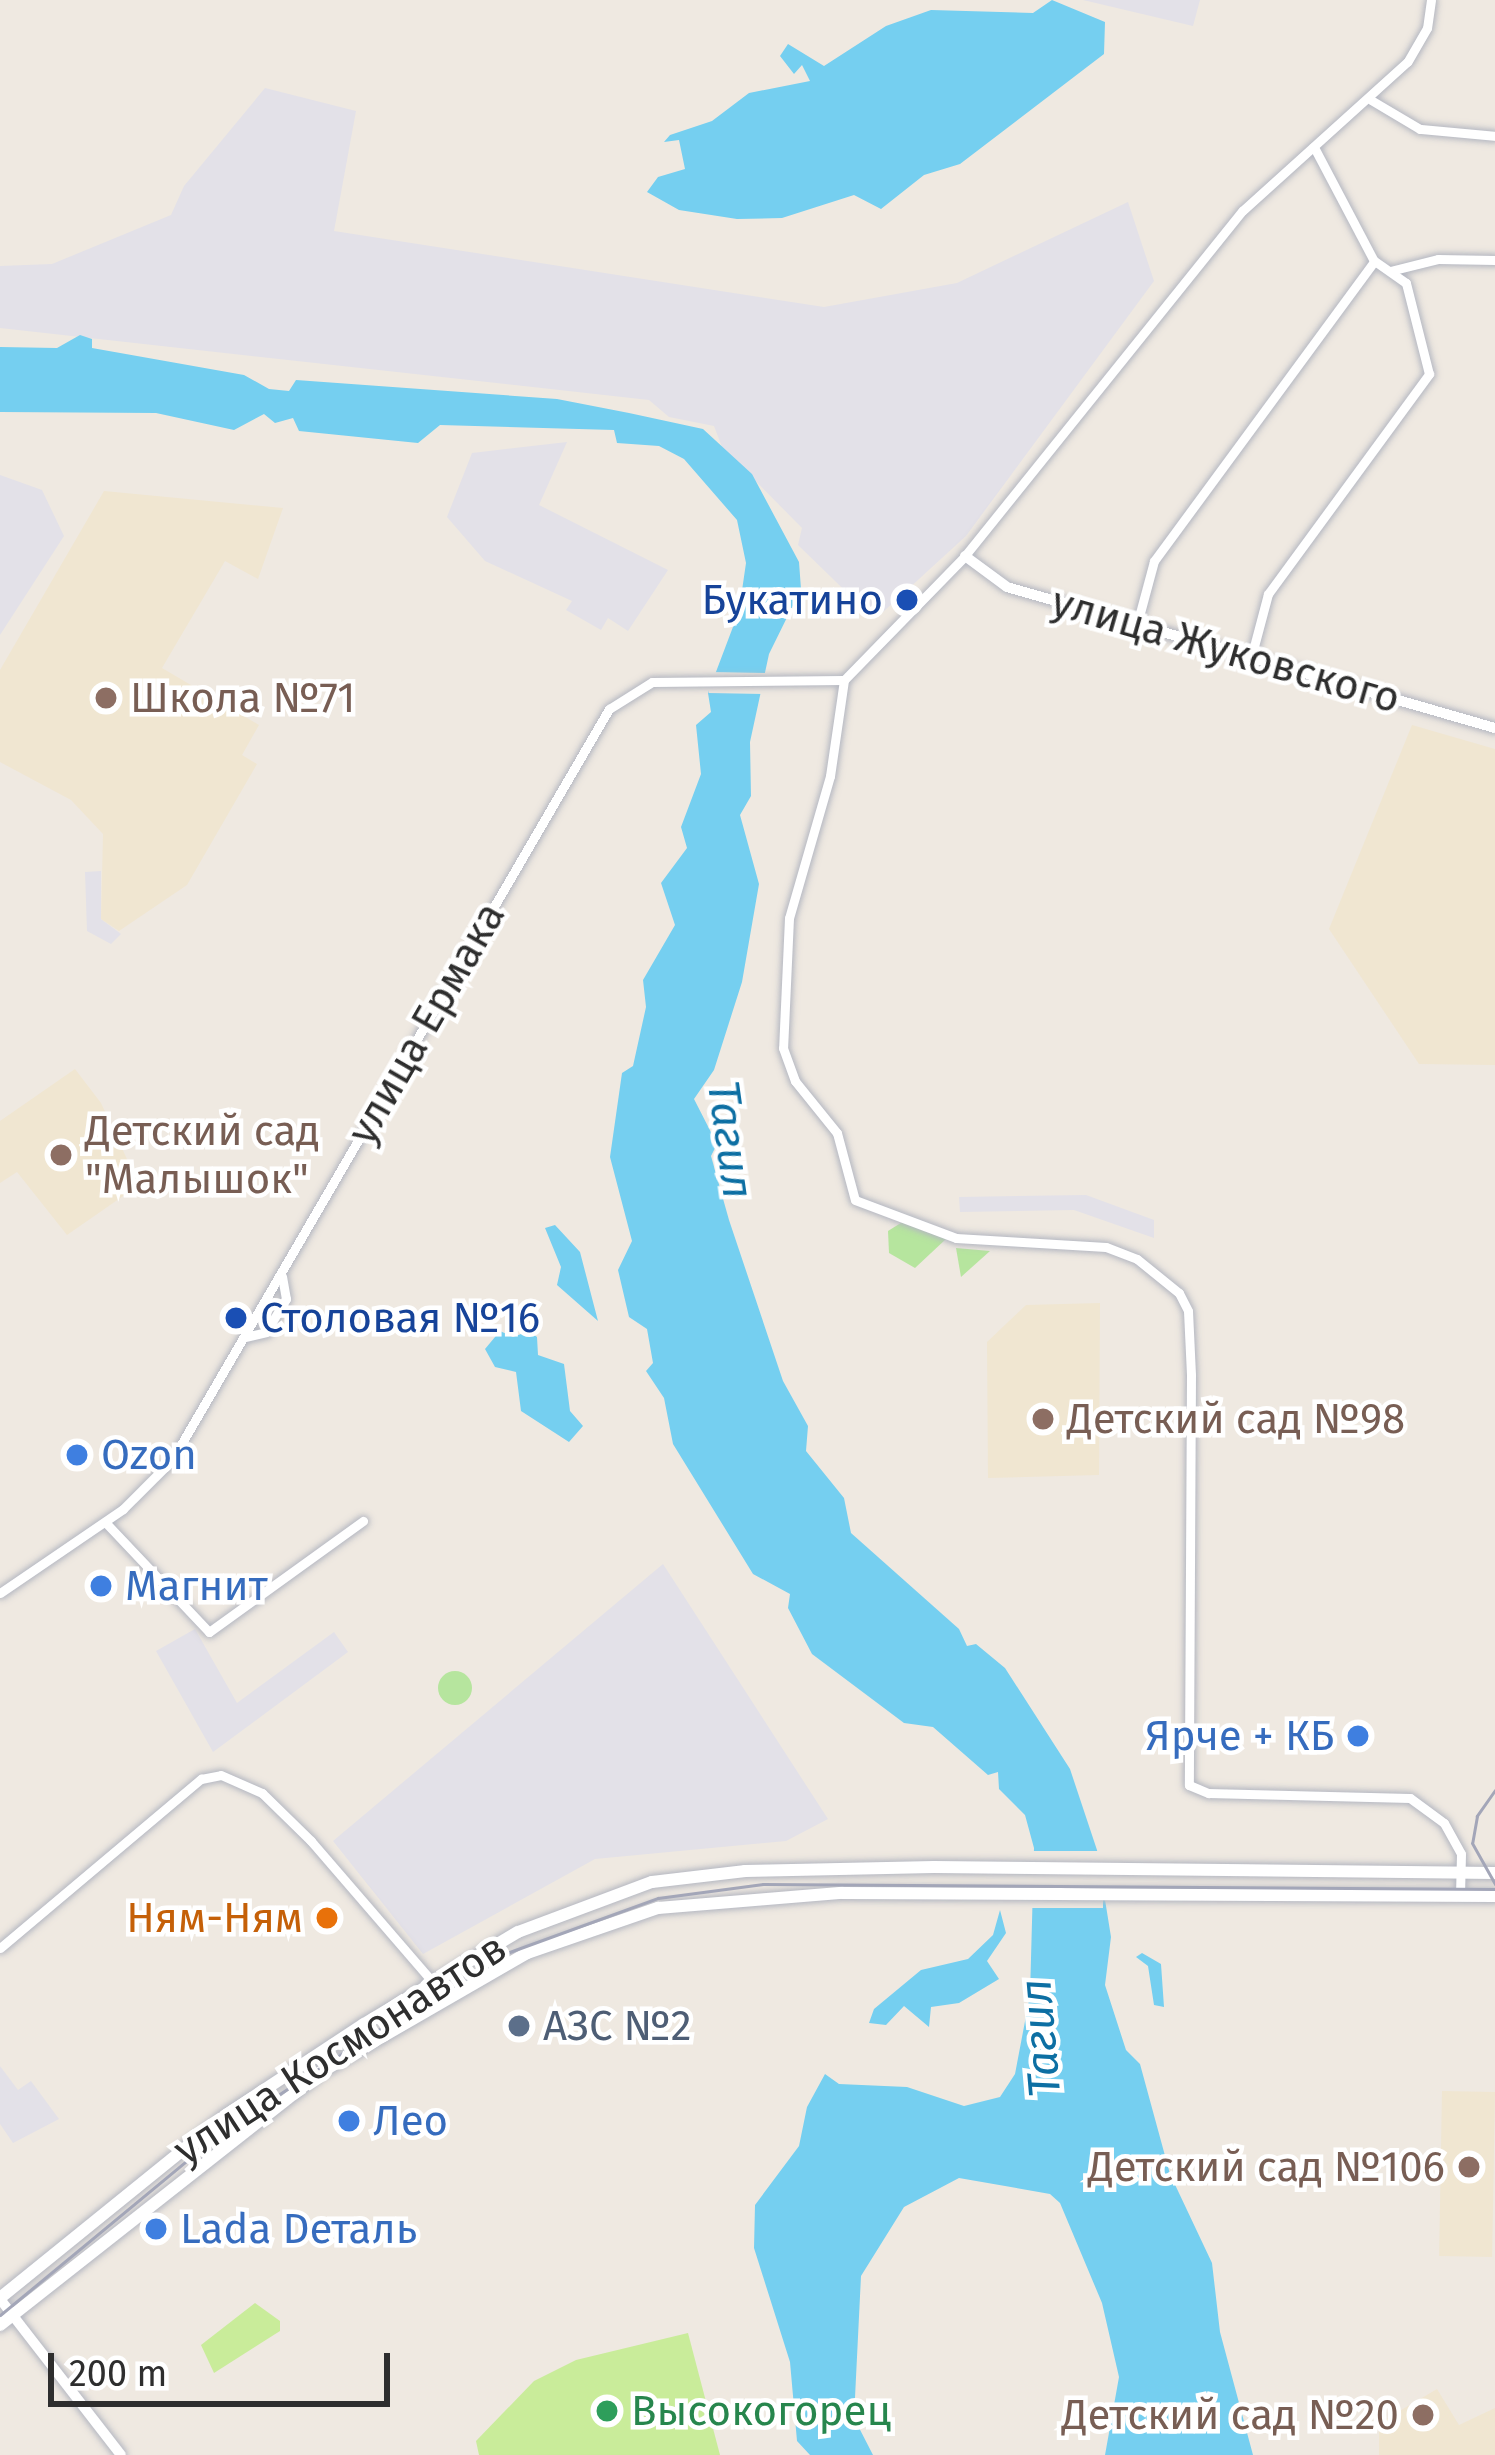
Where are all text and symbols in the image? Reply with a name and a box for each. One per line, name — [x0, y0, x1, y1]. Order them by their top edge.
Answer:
place label: Букатино — [701, 575, 883, 625]
street label: улица Жуковского — [1046, 576, 1406, 724]
marker: Букатино — [894, 587, 920, 613]
place label: Школа №71 — [130, 673, 355, 723]
marker: Школа №71 — [93, 685, 119, 711]
street label: улица Ермака — [337, 893, 515, 1153]
water label: Тагил — [695, 1078, 765, 1202]
place label: Детский сад "Малышок" — [85, 1106, 320, 1204]
marker: Детский сад "Малышок" — [48, 1142, 74, 1168]
place label: Столовая №16 — [260, 1293, 540, 1343]
marker: Столовая №16 — [223, 1305, 249, 1331]
place label: Детский сад №98 — [1067, 1394, 1405, 1444]
marker: Детский сад №98 — [1030, 1406, 1056, 1432]
place label: Ozon — [101, 1430, 197, 1480]
marker: Ozon — [64, 1442, 90, 1468]
place label: Магнит — [125, 1561, 268, 1611]
marker: Магнит — [88, 1573, 114, 1599]
place label: Ярче + КБ — [1145, 1711, 1334, 1761]
marker: Ярче + КБ — [1345, 1723, 1371, 1749]
place label: Ням-Ням — [126, 1893, 303, 1943]
marker: Ням-Ням — [314, 1905, 340, 1931]
street label: улица Космонавтов — [164, 1923, 516, 2175]
water label: Тагил — [1009, 1977, 1073, 2099]
place label: АЗС №2 — [543, 2001, 692, 2051]
marker: АЗС №2 — [506, 2013, 532, 2039]
place label: Лео — [373, 2096, 448, 2146]
marker: Лео — [336, 2108, 362, 2134]
place label: Детский сад №106 — [1088, 2142, 1445, 2192]
marker: Детский сад №106 — [1456, 2154, 1482, 2180]
place label: Lada Dеталь — [180, 2204, 417, 2254]
marker: Lada Dеталь — [143, 2216, 169, 2242]
scale bar — [54, 2329, 396, 2403]
text: 200 m — [69, 2352, 167, 2396]
place label: Высокогорец — [631, 2386, 891, 2436]
place label: Детский сад №20 — [1062, 2390, 1399, 2440]
marker: Высокогорец — [594, 2398, 620, 2424]
marker: Детский сад №20 — [1410, 2402, 1436, 2428]

